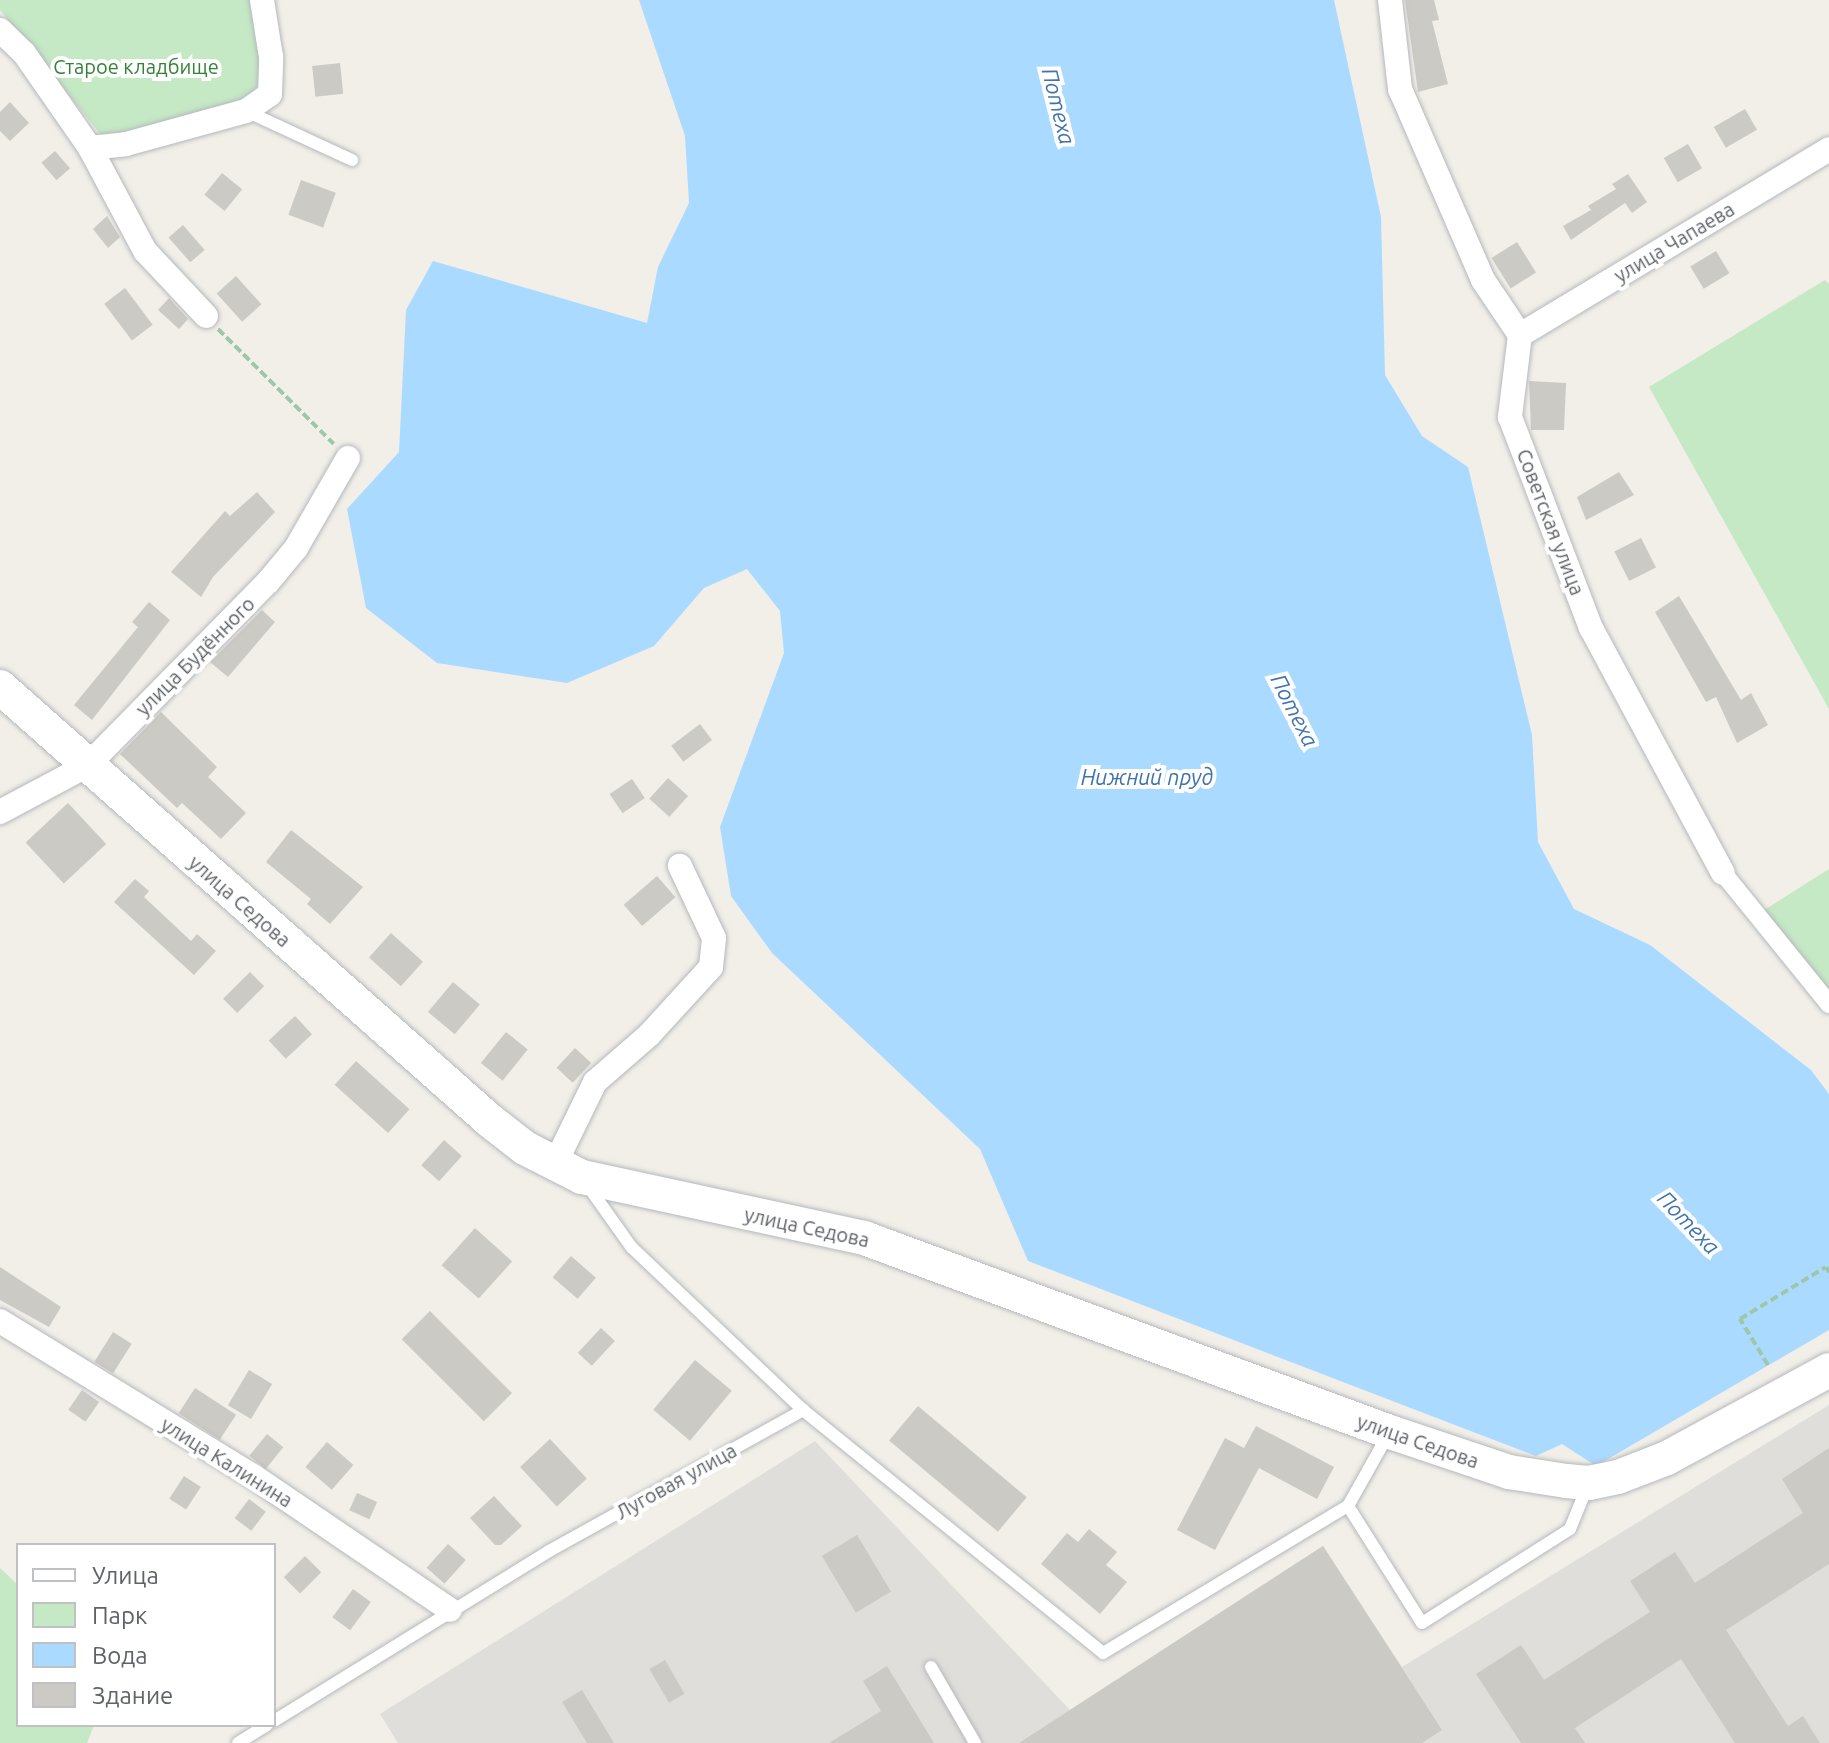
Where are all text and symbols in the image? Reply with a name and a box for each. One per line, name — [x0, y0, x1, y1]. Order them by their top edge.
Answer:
park label: Старое кладбище — [53, 54, 219, 78]
water label: Потеха — [1037, 65, 1081, 147]
street label: улица Чапаева — [1610, 197, 1738, 287]
street label: Советская улица — [1512, 445, 1590, 599]
street label: улица Будённого — [130, 591, 260, 721]
water label: Потеха — [1266, 669, 1324, 751]
water label: Нижний пруд — [1081, 764, 1213, 790]
street label: улица Седова — [184, 850, 296, 952]
water label: Потеха — [1652, 1185, 1726, 1259]
street label: улица Седова — [742, 1202, 872, 1252]
street label: улица Седова — [1354, 1409, 1482, 1473]
street label: улица Калинина — [157, 1412, 297, 1512]
street label: Луговая улица — [611, 1438, 741, 1524]
legend — [16, 1543, 276, 1727]
text: Улица — [92, 1562, 159, 1589]
text: Парк — [92, 1602, 147, 1629]
text: Вода — [92, 1642, 148, 1669]
text: Здание — [92, 1682, 173, 1709]

